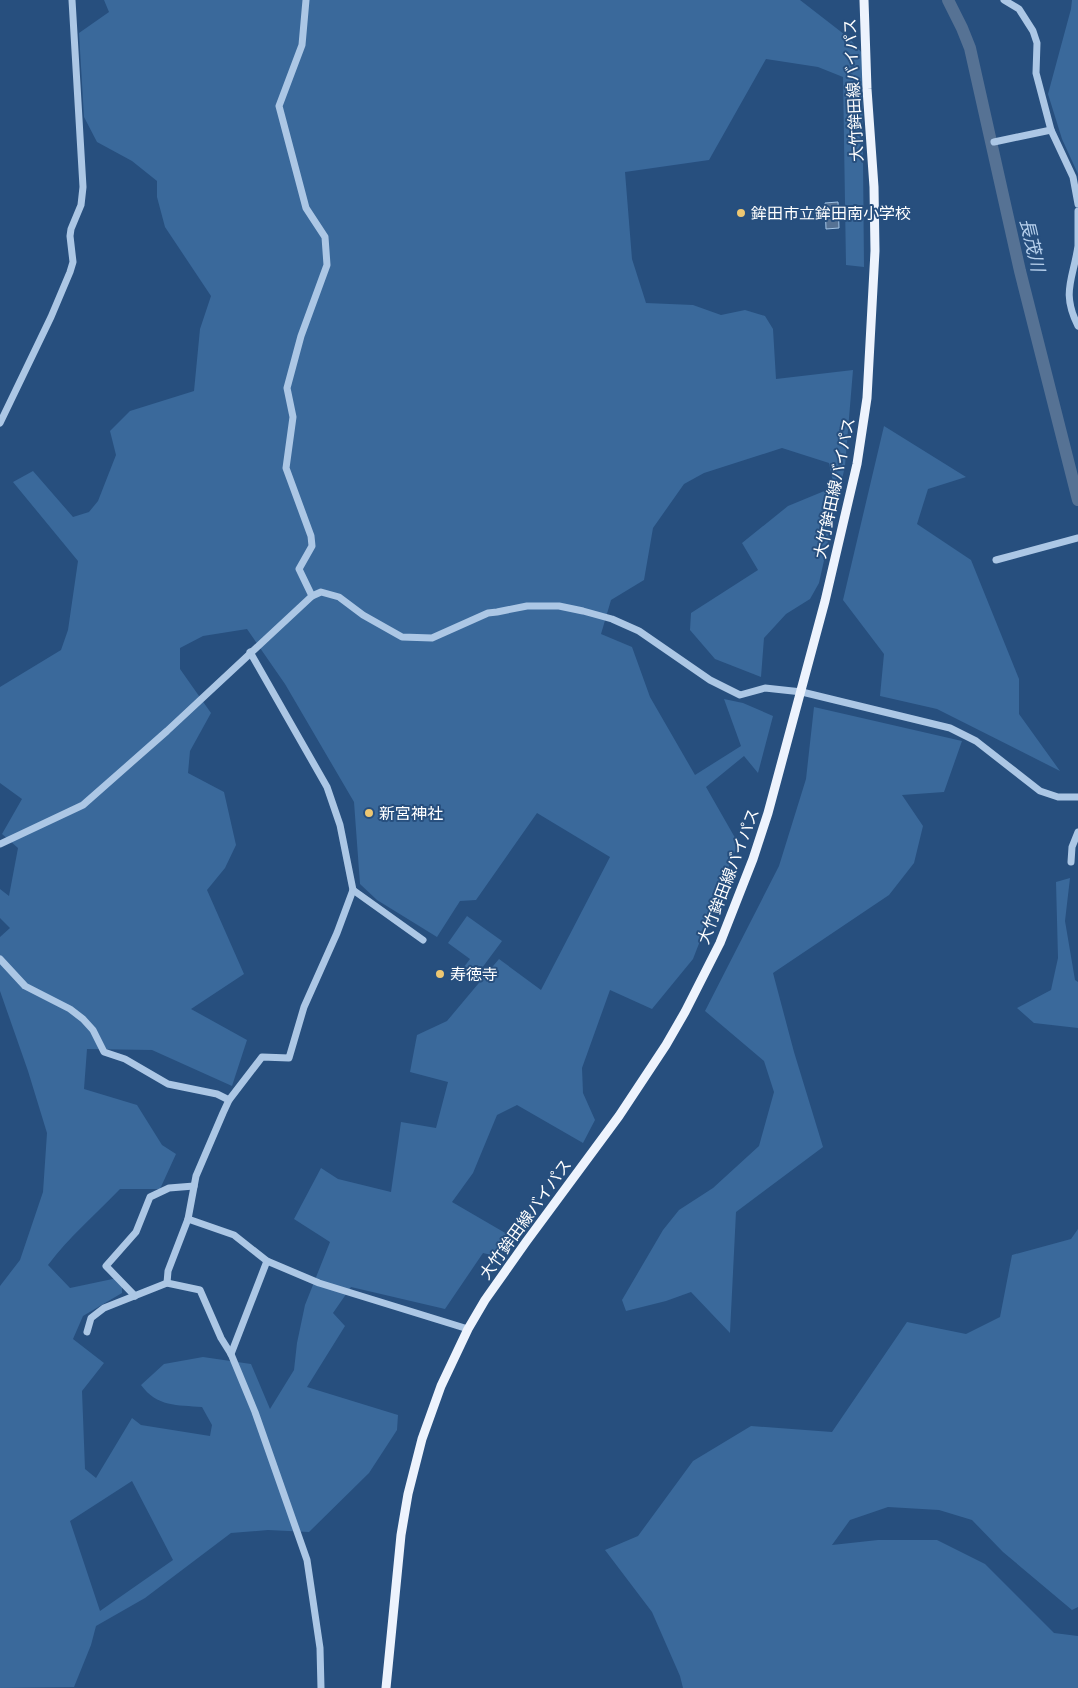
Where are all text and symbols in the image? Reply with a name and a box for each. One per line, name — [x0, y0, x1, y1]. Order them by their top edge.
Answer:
street label: 大竹鉾田線バイパス — [839, 18, 867, 162]
place label: 鉾田市立鉾田南小学校 — [751, 203, 911, 223]
marker: 鉾田市立鉾田南小学校 — [735, 207, 747, 219]
water label: 長茂川 — [1016, 216, 1049, 276]
street label: 大竹鉾田線バイパス — [809, 416, 859, 560]
place label: 新宮神社 — [379, 803, 443, 823]
street label: 大竹鉾田線バイパス — [693, 805, 763, 947]
marker: 新宮神社 — [363, 807, 375, 819]
place label: 寿徳寺 — [450, 964, 498, 984]
marker: 寿徳寺 — [434, 968, 446, 980]
street label: 大竹鉾田線バイパス — [475, 1155, 575, 1283]

